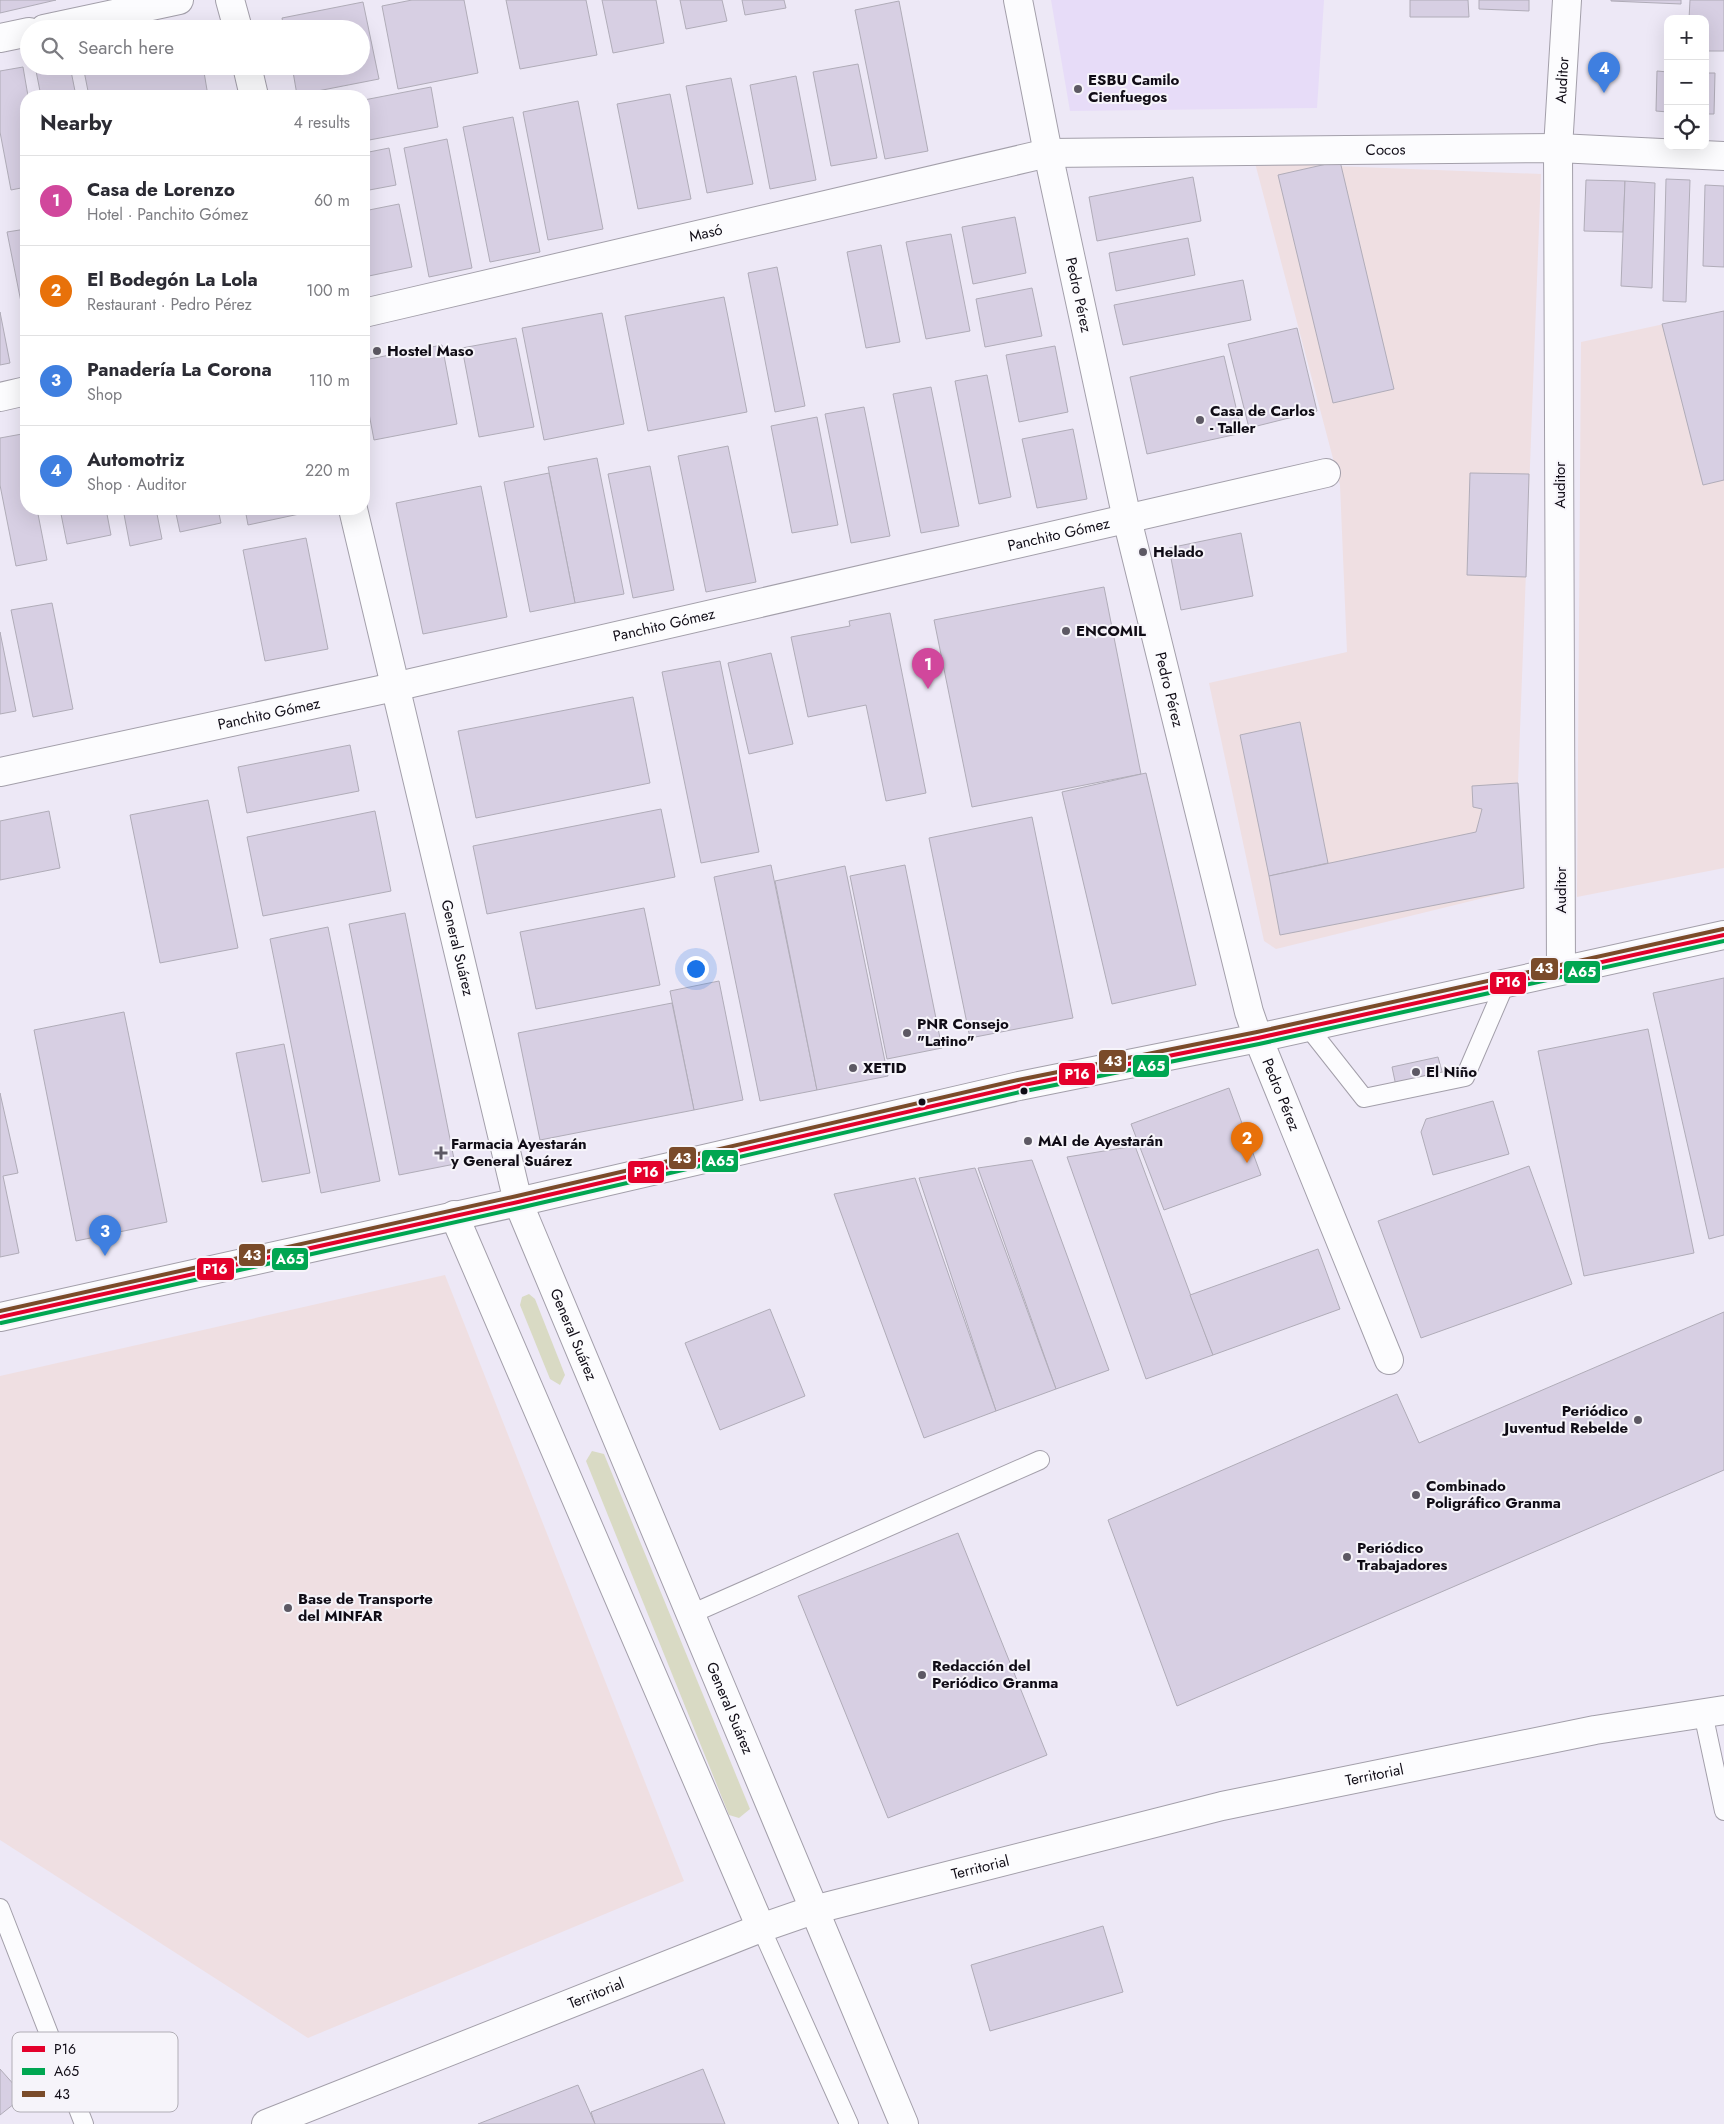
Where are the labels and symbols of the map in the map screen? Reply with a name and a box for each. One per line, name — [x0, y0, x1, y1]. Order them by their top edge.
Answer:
pin: 4 — [1588, 52, 1620, 93]
street label: Auditor — [1550, 55, 1575, 104]
place label: ESBU Camilo Cienfuegos — [1088, 69, 1179, 108]
marker: ESBU Camilo Cienfuegos — [1072, 83, 1084, 95]
street label: Cocos — [1365, 138, 1406, 161]
street label: Masó — [687, 219, 725, 248]
street label: Pedro Pérez — [1060, 255, 1097, 335]
place label: Hostel Maso — [387, 340, 474, 362]
marker: Hostel Maso — [371, 345, 383, 357]
place label: Casa de Carlos - Taller — [1210, 400, 1315, 439]
marker: Casa de Carlos - Taller — [1194, 414, 1206, 426]
street label: Auditor — [1549, 461, 1571, 508]
street label: Panchito Gómez — [1005, 512, 1112, 557]
place label: Helado — [1153, 541, 1204, 563]
marker: Helado — [1137, 546, 1149, 558]
street label: Panchito Gómez — [611, 603, 717, 647]
place label: ENCOMIL — [1076, 620, 1146, 642]
marker: ENCOMIL — [1060, 625, 1072, 637]
pin: 1 — [912, 648, 944, 689]
street label: Pedro Pérez — [1149, 650, 1189, 729]
street label: Panchito Gómez — [216, 692, 322, 736]
street label: Auditor — [1550, 866, 1572, 913]
street label: General Suárez — [435, 897, 480, 998]
your location — [683, 956, 709, 982]
line badge: 43 — [1530, 957, 1559, 981]
text: 43 — [1535, 958, 1554, 978]
line badge: A65 — [1563, 960, 1601, 984]
text: A65 — [1567, 962, 1596, 982]
line badge: P16 — [1489, 971, 1527, 995]
text: P16 — [1495, 972, 1521, 992]
place label: PNR Consejo "Latino" — [917, 1013, 1009, 1052]
marker: PNR Consejo "Latino" — [901, 1027, 913, 1039]
line badge: 43 — [1098, 1049, 1127, 1073]
text: 43 — [1104, 1051, 1123, 1071]
line badge: A65 — [1132, 1054, 1170, 1078]
street label: Pedro Pérez — [1256, 1055, 1306, 1134]
text: A65 — [1136, 1056, 1165, 1076]
place label: XETID — [863, 1057, 907, 1079]
place label: El Niño — [1426, 1061, 1477, 1083]
marker: XETID — [847, 1062, 859, 1074]
line badge: P16 — [1058, 1062, 1096, 1086]
text: P16 — [1064, 1064, 1090, 1084]
marker: El Niño — [1410, 1066, 1422, 1078]
unlabelled marker — [1019, 1086, 1029, 1096]
unlabelled marker — [917, 1097, 927, 1107]
pin: 2 — [1231, 1122, 1263, 1163]
place label: MAI de Ayestarán — [1038, 1130, 1163, 1152]
place label: Farmacia Ayestarán y General Suárez — [450, 1133, 587, 1172]
marker: MAI de Ayestarán — [1022, 1135, 1034, 1147]
line badge: 43 — [668, 1146, 697, 1170]
marker: Farmacia Ayestarán y General Suárez — [435, 1147, 447, 1159]
text: 43 — [673, 1148, 692, 1168]
line badge: A65 — [701, 1149, 739, 1173]
text: A65 — [705, 1151, 734, 1171]
line badge: P16 — [627, 1160, 665, 1184]
text: P16 — [633, 1162, 659, 1182]
pin: 3 — [89, 1215, 121, 1256]
line badge: 43 — [238, 1243, 266, 1267]
text: 43 — [243, 1245, 262, 1265]
line badge: A65 — [271, 1247, 309, 1271]
text: A65 — [275, 1249, 304, 1269]
line badge: P16 — [196, 1257, 235, 1281]
text: P16 — [202, 1259, 228, 1279]
street label: General Suárez — [544, 1285, 603, 1384]
place label: Periódico Juventud Rebelde — [1501, 1400, 1628, 1439]
marker: Periódico Juventud Rebelde — [1632, 1414, 1644, 1426]
place label: Combinado Poligráfico Granma — [1426, 1475, 1561, 1514]
marker: Combinado Poligráfico Granma — [1410, 1489, 1422, 1501]
place label: Periódico Trabajadores — [1357, 1537, 1448, 1576]
marker: Periódico Trabajadores — [1341, 1551, 1353, 1563]
place label: Base de Transporte del MINFAR — [298, 1588, 433, 1627]
marker: Base de Transporte del MINFAR — [282, 1602, 294, 1614]
place label: Redacción del Periódico Granma — [932, 1655, 1058, 1694]
street label: General Suárez — [701, 1659, 759, 1758]
marker: Redacción del Periódico Granma — [916, 1669, 928, 1681]
street label: Territorial — [1343, 1758, 1406, 1792]
street label: Territorial — [949, 1850, 1012, 1885]
street label: Territorial — [565, 1972, 628, 2014]
legend — [12, 2032, 178, 2112]
text: P16 — [54, 2039, 76, 2059]
text: A65 — [54, 2061, 79, 2081]
text: 43 — [54, 2084, 70, 2104]

